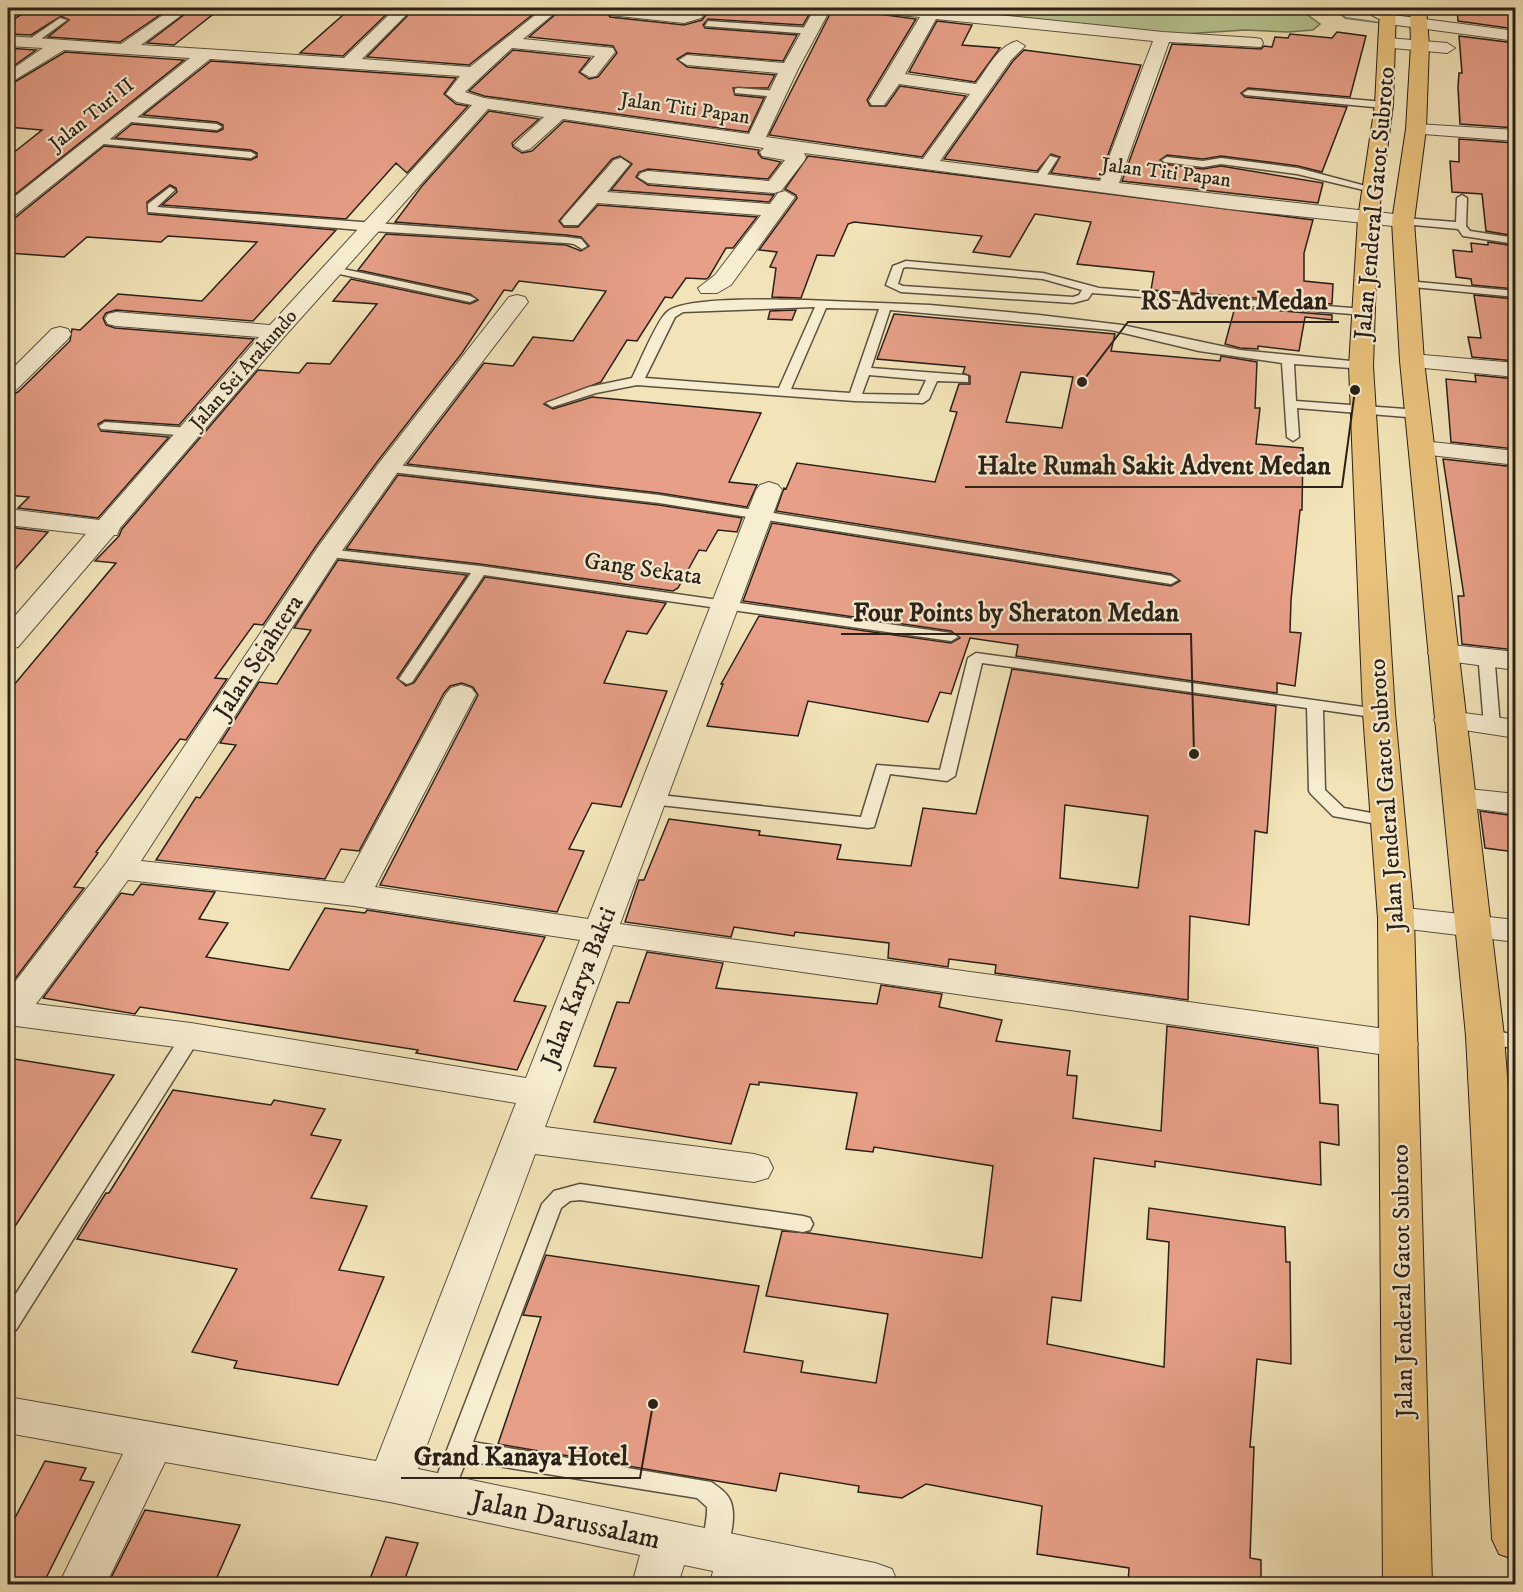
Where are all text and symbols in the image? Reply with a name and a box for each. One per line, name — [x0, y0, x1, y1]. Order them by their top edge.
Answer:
street label: Jalan Jenderal Gatot Subroto — [1348, 65, 1402, 343]
street label: Jalan Turi II — [43, 73, 140, 158]
street label: Jalan Titi Papan — [617, 87, 752, 131]
street label: Jalan Titi Papan — [1098, 152, 1233, 193]
callout: RS Advent Medan — [1128, 278, 1339, 322]
text: RS Advent Medan — [1140, 285, 1328, 318]
street label: Jalan Sei Arakundo — [183, 305, 303, 437]
callout: Halte Rumah Sakit Advent Medan — [965, 443, 1342, 487]
text: Halte Rumah Sakit Advent Medan — [977, 450, 1331, 483]
street label: Gang Sekata — [582, 546, 705, 592]
street label: Jalan Sejahtera — [207, 589, 311, 726]
callout: Four Points by Sheraton Medan — [841, 590, 1191, 634]
text: Four Points by Sheraton Medan — [853, 597, 1179, 630]
street label: Jalan Jenderal Gatot Subroto — [1362, 657, 1412, 935]
street label: Jalan Karya Bakti — [534, 903, 623, 1073]
street label: Jalan Jenderal Gatot Subroto — [1386, 1144, 1420, 1420]
callout: Grand Kanaya Hotel — [401, 1434, 640, 1478]
text: Grand Kanaya Hotel — [414, 1441, 630, 1474]
street label: Jalan Darussalam — [465, 1482, 664, 1557]

